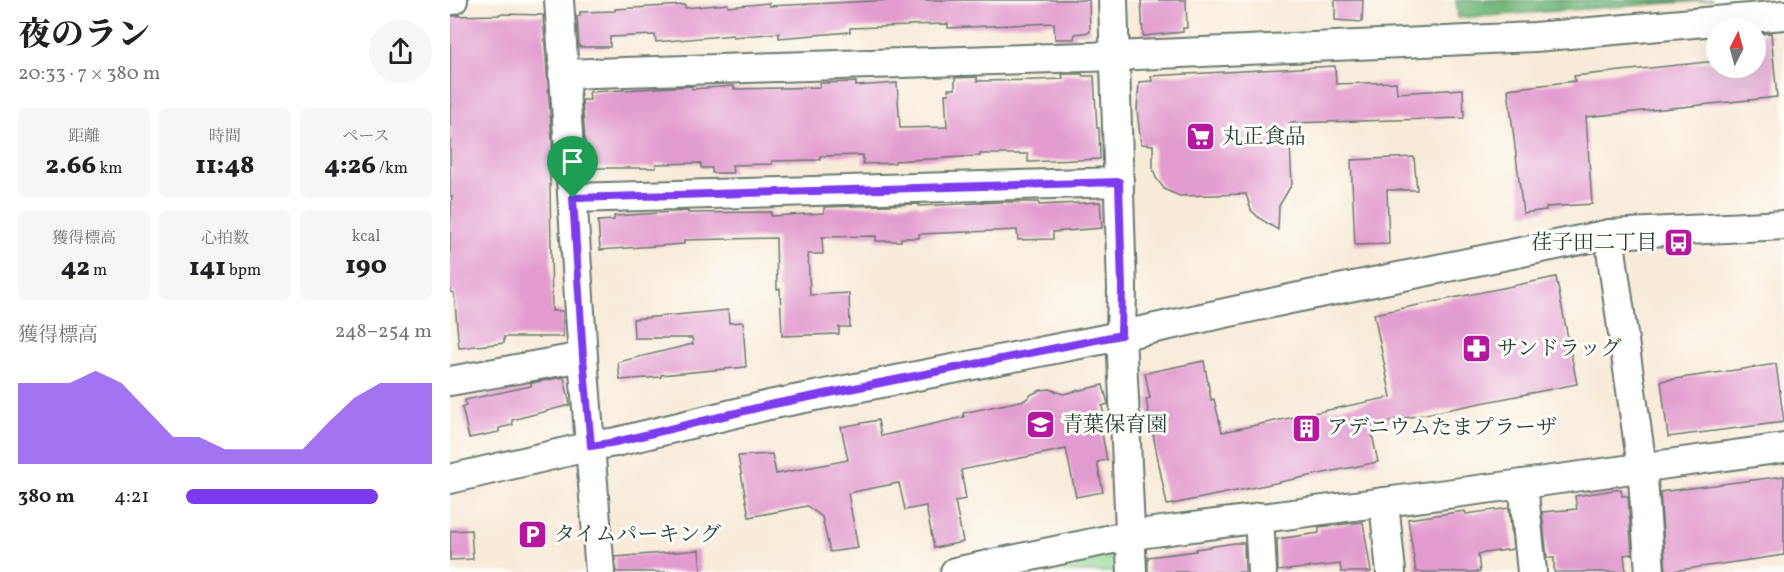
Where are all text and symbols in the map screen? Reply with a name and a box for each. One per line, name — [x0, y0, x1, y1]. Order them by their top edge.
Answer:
text: 夜のラン — [18, 14, 150, 60]
north arrow — [1706, 18, 1766, 78]
map controls — [1706, 18, 1766, 78]
button: share — [369, 20, 432, 83]
text: 20:33 · 7 × 380 m — [18, 60, 160, 88]
supermarket icon: 丸正食品 — [1185, 121, 1217, 153]
place label: 丸正食品 — [1222, 123, 1306, 152]
text: 距離 — [68, 126, 100, 148]
text: 時間 — [209, 126, 241, 148]
text: ペース — [342, 126, 390, 148]
pin — [547, 136, 598, 198]
icon: arrive — [556, 145, 589, 178]
text: 2.66 — [46, 148, 96, 184]
text: 11:48 — [195, 148, 255, 184]
text: 4:26 — [324, 148, 376, 184]
text: km — [96, 158, 122, 180]
text: /km — [376, 158, 408, 180]
text: kcal — [352, 226, 380, 248]
bus stop icon: 荏子田二丁目 — [1662, 227, 1694, 259]
text: 獲得標高 — [52, 228, 116, 250]
text: 心拍数 — [201, 228, 249, 250]
place label: 荏子田二丁目 — [1531, 229, 1657, 258]
text: 190 — [345, 248, 387, 284]
text: 42 — [61, 250, 90, 286]
text: 141 — [189, 250, 226, 286]
text: m — [90, 260, 107, 282]
text: bpm — [226, 260, 261, 282]
text: 248–254 m — [335, 318, 432, 346]
text: 獲得標高 — [18, 322, 98, 350]
pharmacy icon: サンドラッグ — [1460, 333, 1492, 365]
place label: サンドラッグ — [1497, 335, 1622, 364]
school or university icon: 青葉保育園 — [1025, 409, 1057, 441]
place label: 青葉保育園 — [1062, 411, 1167, 440]
building icon: アデニウムたまプラーザ — [1290, 412, 1322, 444]
place label: アデニウムたまプラーザ — [1327, 414, 1557, 443]
text: 380 m — [18, 483, 75, 511]
text: 4:21 — [114, 483, 149, 511]
parking icon: タイムパーキング — [517, 519, 549, 551]
place label: タイムパーキング — [554, 521, 721, 550]

